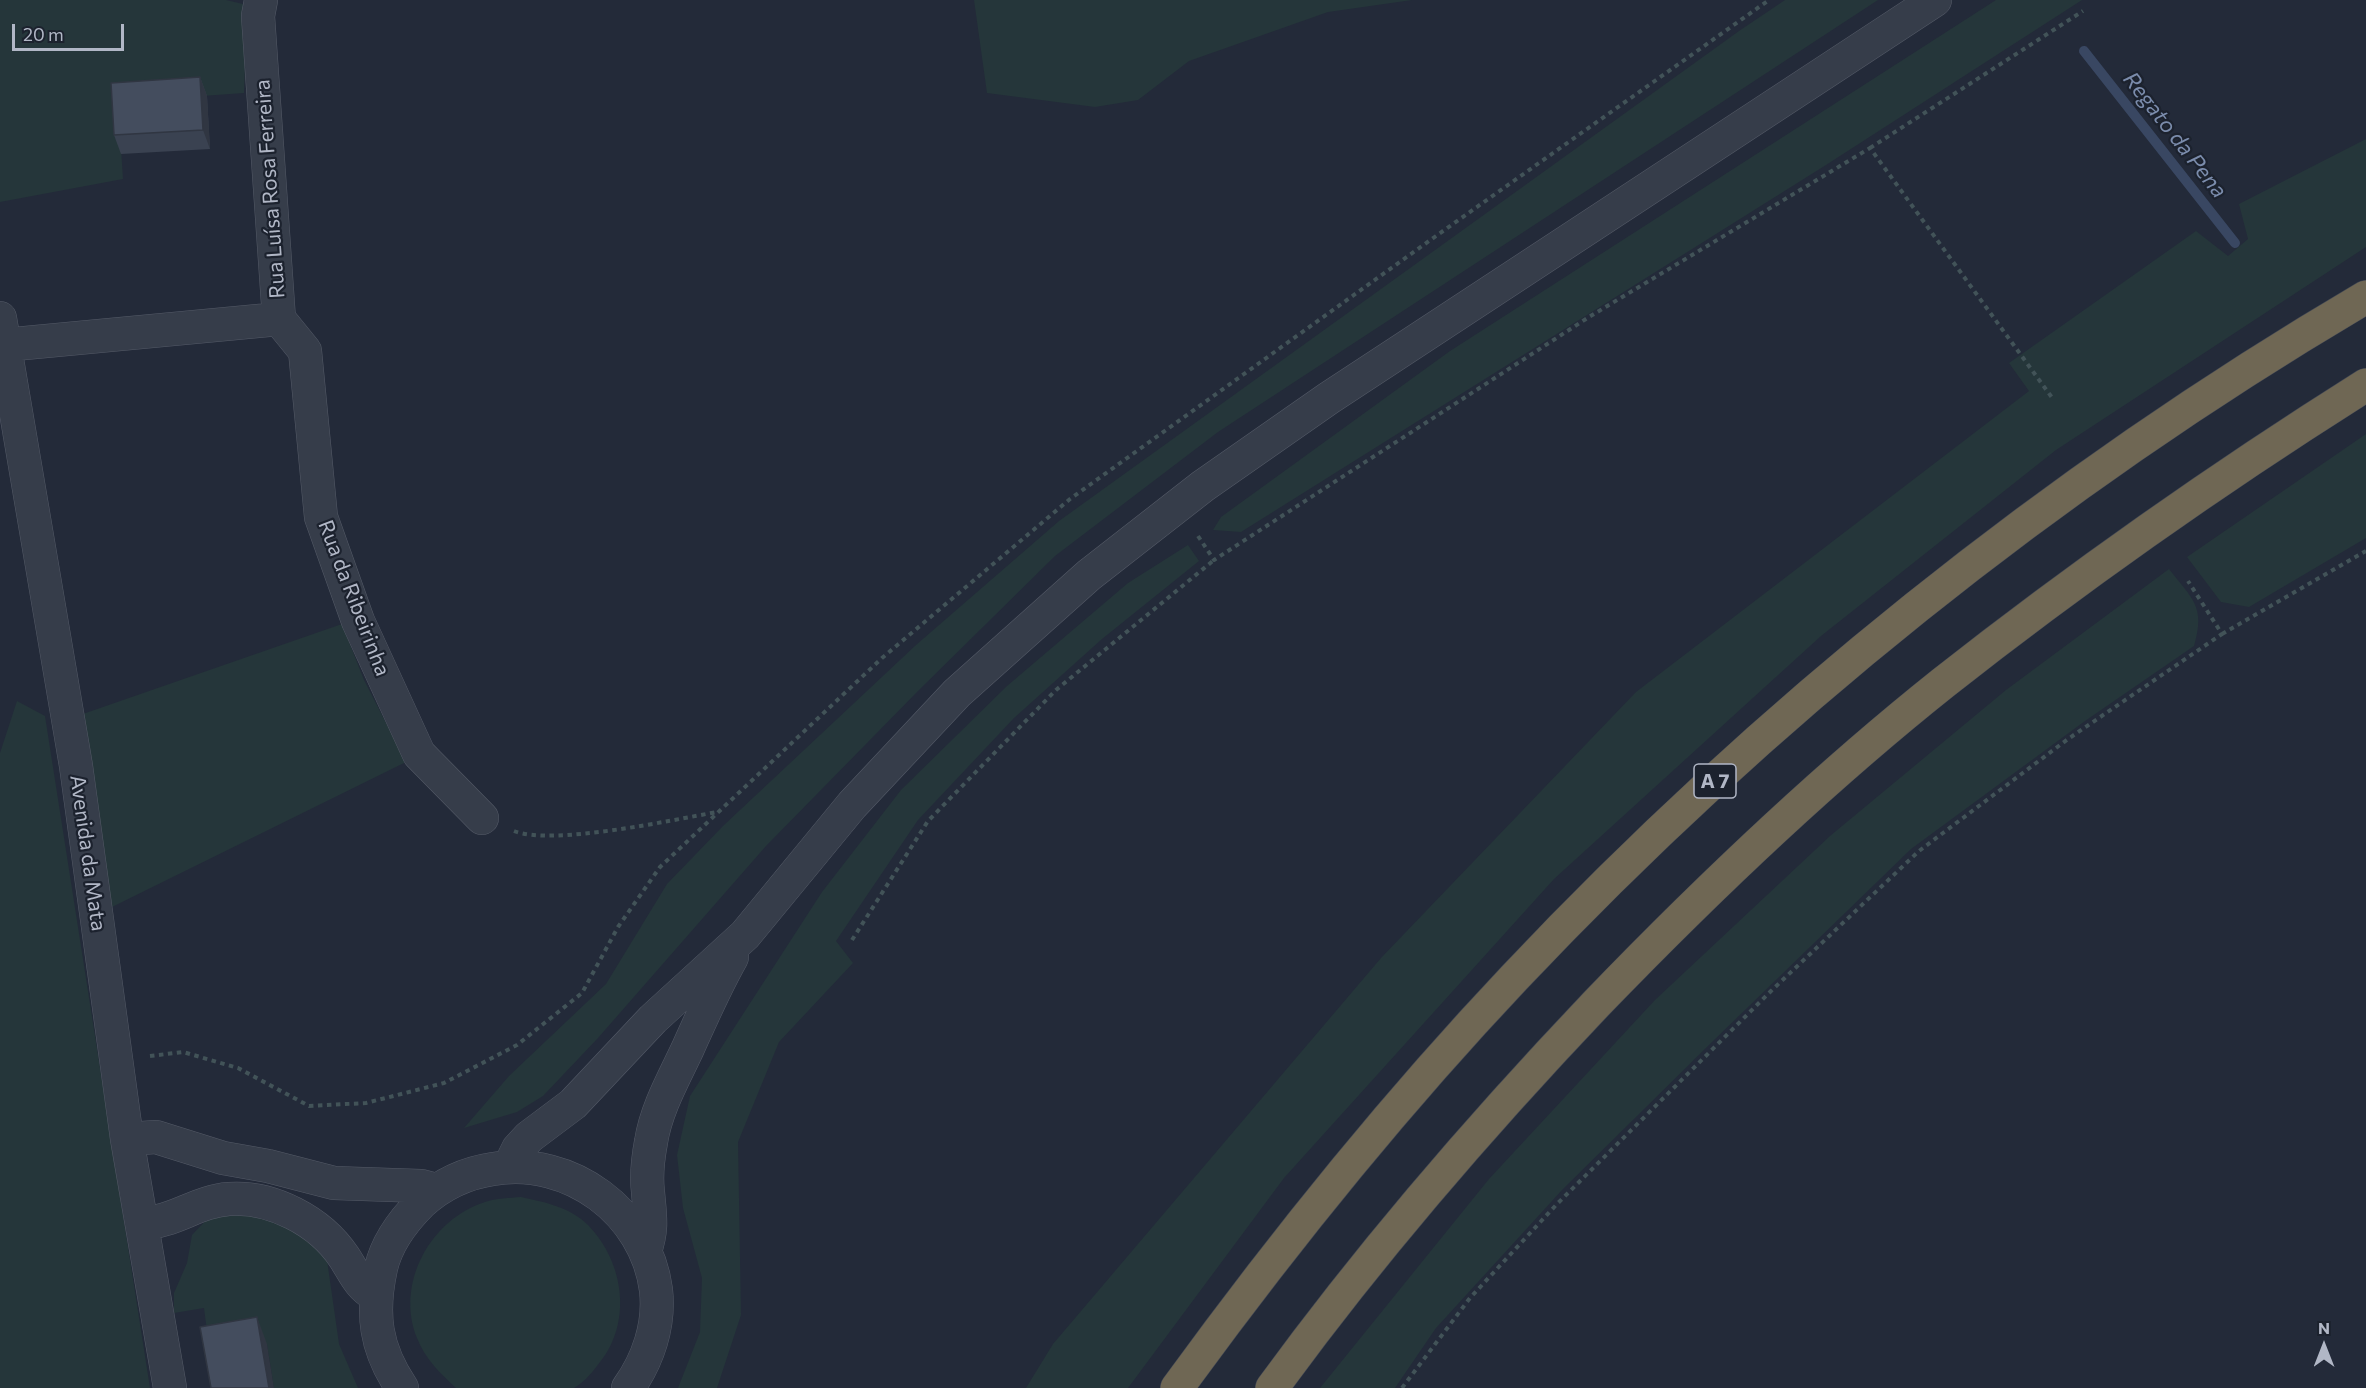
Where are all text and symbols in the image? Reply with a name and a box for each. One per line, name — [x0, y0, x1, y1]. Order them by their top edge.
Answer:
scale bar — [15, 12, 128, 50]
text: 20 m — [23, 23, 64, 45]
water label: Regato da Pena — [2118, 67, 2232, 203]
street label: Rua Luísa Rosa Ferreira — [250, 79, 290, 299]
street label: Rua da Ribeirinha — [313, 516, 395, 680]
road number: A 7 — [1694, 764, 1736, 798]
street label: Avenida da Mata — [65, 773, 111, 933]
north arrow — [2294, 1316, 2354, 1376]
text: N — [2318, 1318, 2330, 1337]

